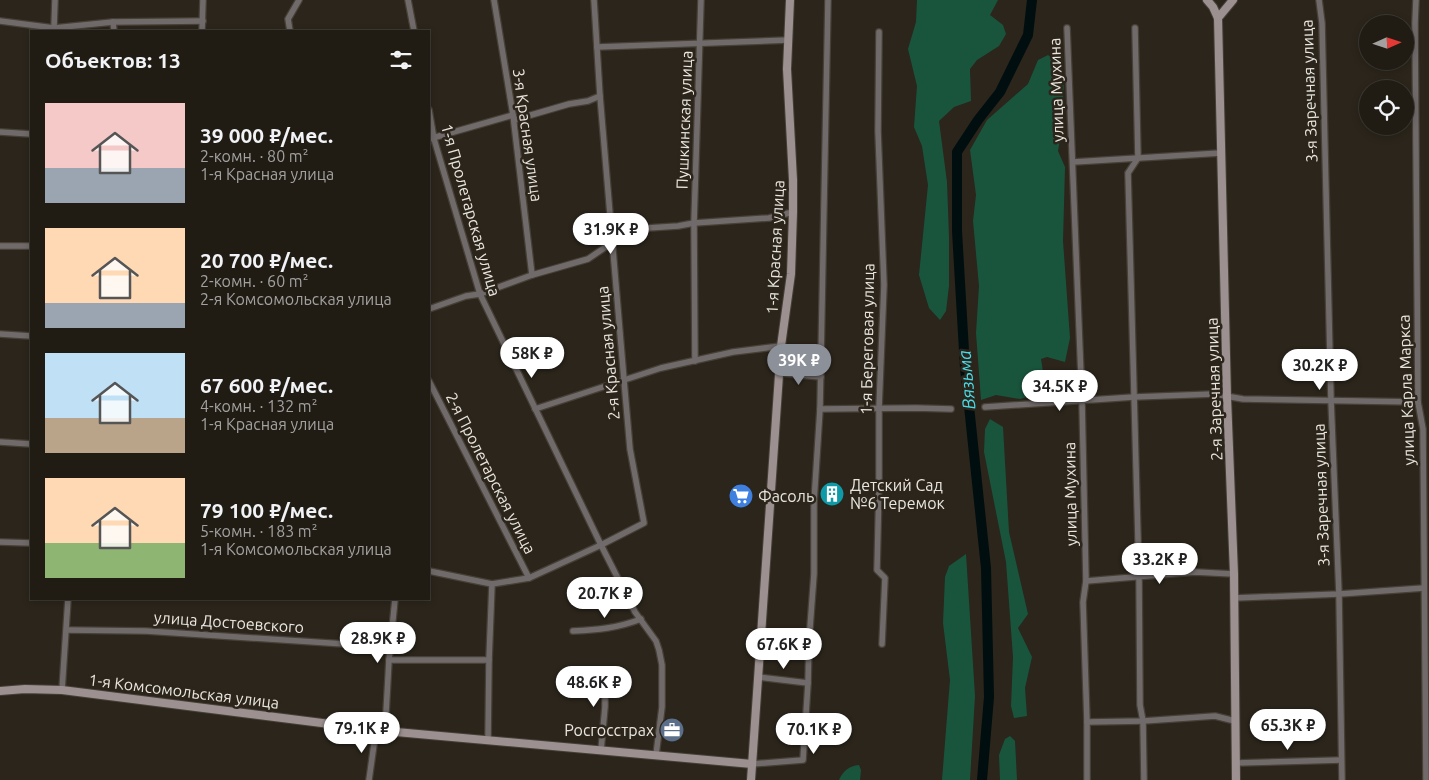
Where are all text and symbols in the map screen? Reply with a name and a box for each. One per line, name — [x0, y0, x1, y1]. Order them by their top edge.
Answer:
north arrow — [1359, 15, 1414, 70]
map controls — [1359, 15, 1414, 135]
street label: 3-я Заречная улица — [1298, 19, 1320, 163]
street label: улица Мухина — [1045, 38, 1067, 142]
icon: filters — [387, 46, 415, 74]
text: Объектов: 13 — [45, 48, 181, 72]
street label: Пушкинская улица — [673, 50, 695, 190]
street label: 3-я Красная улица — [510, 67, 546, 203]
button: locate — [1359, 80, 1414, 135]
street label: 1-я Пролетарская улица — [438, 122, 504, 298]
icon: home — [85, 123, 145, 183]
text: 39 000 ₽/мес. — [200, 123, 333, 147]
text: 2-комн. · 80 m² — [200, 147, 308, 165]
text: 1-я Красная улица — [200, 165, 334, 183]
street label: 1-я Красная улица — [762, 179, 788, 315]
pin: 31.9K ₽ — [565, 212, 657, 255]
text: 31.9K ₽ — [584, 220, 638, 238]
icon: home — [85, 248, 145, 308]
text: 20 700 ₽/мес. — [200, 248, 333, 272]
street label: 1-я Береговая улица — [857, 263, 877, 415]
text: 2-комн. · 60 m² — [200, 272, 308, 290]
street label: 2-я Красная улица — [593, 285, 623, 421]
text: 2-я Комсомольская улица — [200, 290, 392, 308]
street label: улица Карла Маркса — [1394, 314, 1418, 466]
street label: 2-я Заречная улица — [1203, 317, 1225, 461]
pin: 58K ₽ — [497, 336, 567, 379]
text: 58K ₽ — [511, 344, 553, 362]
pin: 39K ₽ — [764, 344, 834, 386]
pin: 30.2K ₽ — [1274, 348, 1366, 391]
water label: Вязьма — [953, 349, 979, 411]
text: 39K ₽ — [778, 351, 820, 369]
text: 30.2K ₽ — [1293, 356, 1347, 374]
pin: 34.5K ₽ — [1014, 370, 1106, 412]
icon: home — [85, 373, 145, 433]
text: 67 600 ₽/мес. — [200, 373, 333, 397]
text: 34.5K ₽ — [1033, 377, 1087, 395]
street label: 2-я Пролетарская улица — [442, 389, 540, 557]
text: 4-комн. · 132 m² — [200, 397, 317, 415]
text: 1-я Красная улица — [200, 415, 334, 433]
street label: 3-я Заречная улица — [1310, 423, 1332, 567]
street label: улица Мухина — [1060, 442, 1080, 546]
place label: Детский Сад №6 Теремок — [850, 476, 945, 512]
building icon: Детский Сад №6 Теремок — [819, 481, 845, 507]
supermarket icon: Фасоль — [728, 483, 754, 509]
place label: Фасоль — [758, 487, 814, 505]
icon: home — [85, 498, 145, 558]
text: 79 100 ₽/мес. — [200, 498, 333, 522]
text: 5-комн. · 183 m² — [200, 522, 317, 540]
text: 1-я Комсомольская улица — [200, 540, 392, 558]
pin: 33.2K ₽ — [1114, 542, 1206, 585]
text: 33.2K ₽ — [1133, 550, 1187, 568]
pin: 20.7K ₽ — [559, 576, 651, 619]
text: 20.7K ₽ — [578, 584, 632, 602]
street label: улица Достоевского — [153, 608, 305, 636]
pin: 28.9K ₽ — [332, 622, 424, 664]
pin: 67.6K ₽ — [738, 628, 830, 670]
text: 28.9K ₽ — [351, 629, 405, 647]
text: 67.6K ₽ — [757, 635, 811, 653]
pin: 48.6K ₽ — [548, 666, 640, 708]
street label: 1-я Комсомольская улица — [88, 670, 280, 712]
text: 48.6K ₽ — [567, 673, 621, 691]
pin: 65.3K ₽ — [1242, 708, 1334, 751]
pin: 79.1K ₽ — [316, 712, 408, 754]
pin: 70.1K ₽ — [768, 712, 860, 755]
text: 65.3K ₽ — [1261, 716, 1315, 734]
office icon: Росгосстрах — [659, 717, 685, 743]
text: 79.1K ₽ — [335, 719, 389, 737]
text: 70.1K ₽ — [787, 720, 841, 738]
place label: Росгосстрах — [564, 721, 654, 739]

